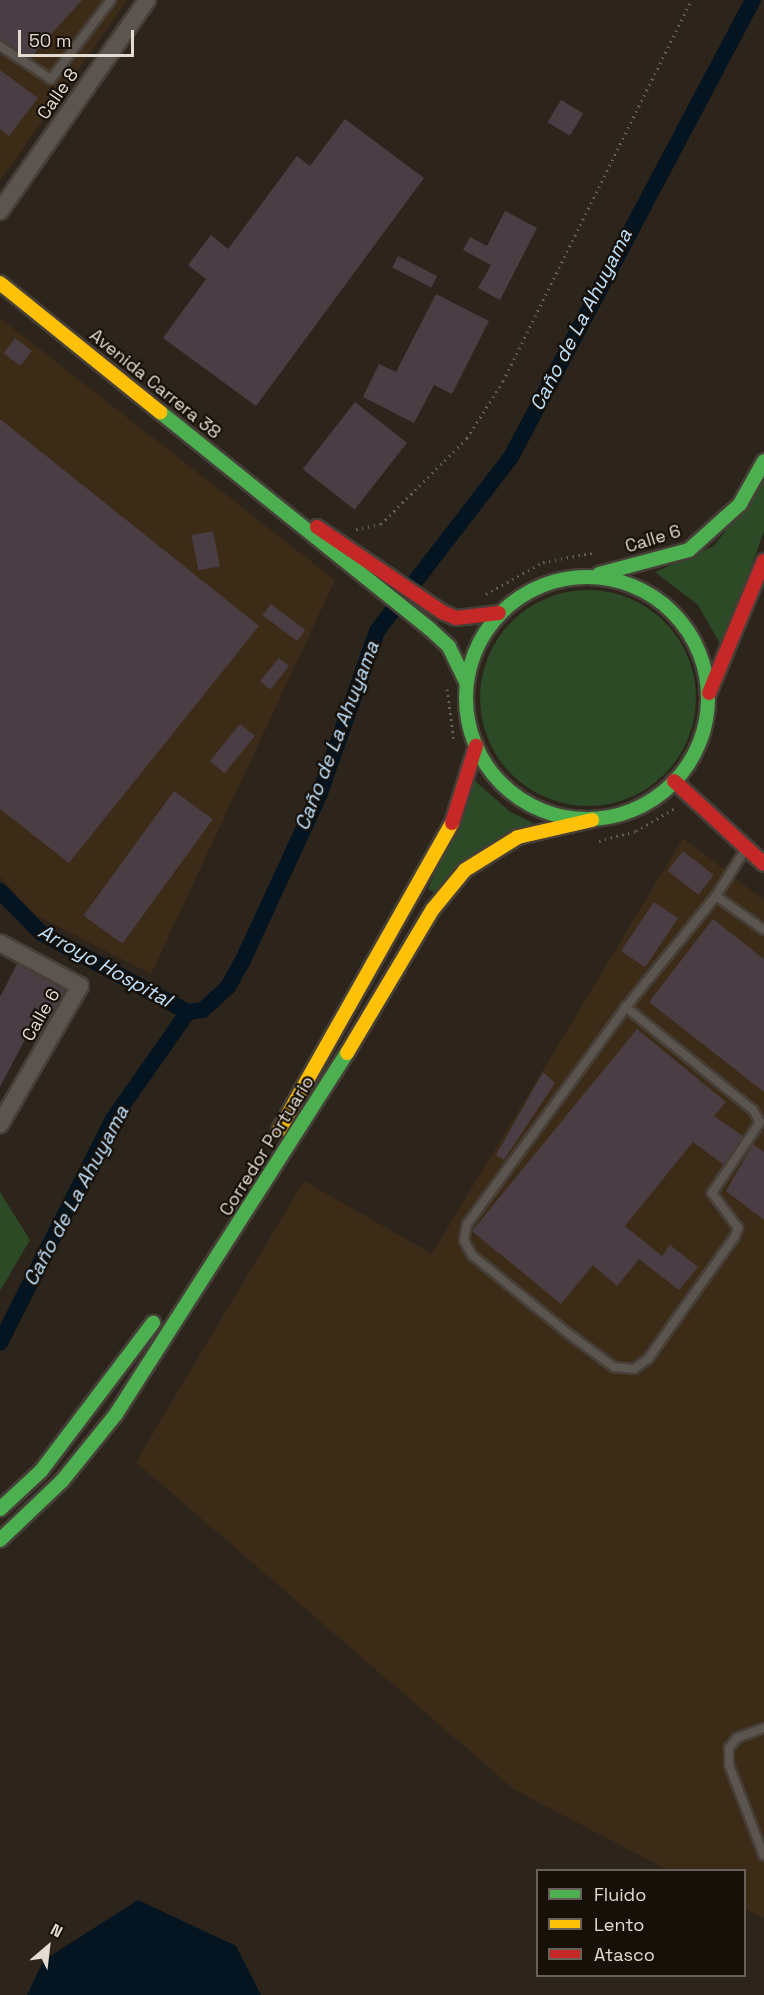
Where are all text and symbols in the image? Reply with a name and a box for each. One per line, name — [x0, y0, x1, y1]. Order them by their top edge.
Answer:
scale bar — [21, 18, 136, 56]
text: 50 m — [29, 29, 71, 52]
street label: Calle 8 — [33, 64, 83, 124]
water label: Caño de La Ahuyama — [525, 225, 637, 415]
street label: Avenida Carrera 38 — [85, 325, 225, 443]
street label: Calle 6 — [623, 520, 683, 558]
water label: Caño de La Ahuyama — [290, 638, 384, 834]
water label: Arroyo Hospital — [34, 919, 176, 1013]
street label: Calle 6 — [17, 985, 65, 1045]
street label: Corredor Portuario — [215, 1072, 319, 1220]
water label: Caño de La Ahuyama — [18, 1102, 134, 1290]
legend — [536, 1869, 746, 1977]
text: Fluido — [594, 1883, 646, 1906]
text: Lento — [594, 1913, 644, 1936]
north arrow — [18, 1917, 78, 1977]
text: N — [47, 1919, 66, 1942]
text: Atasco — [594, 1943, 655, 1966]

